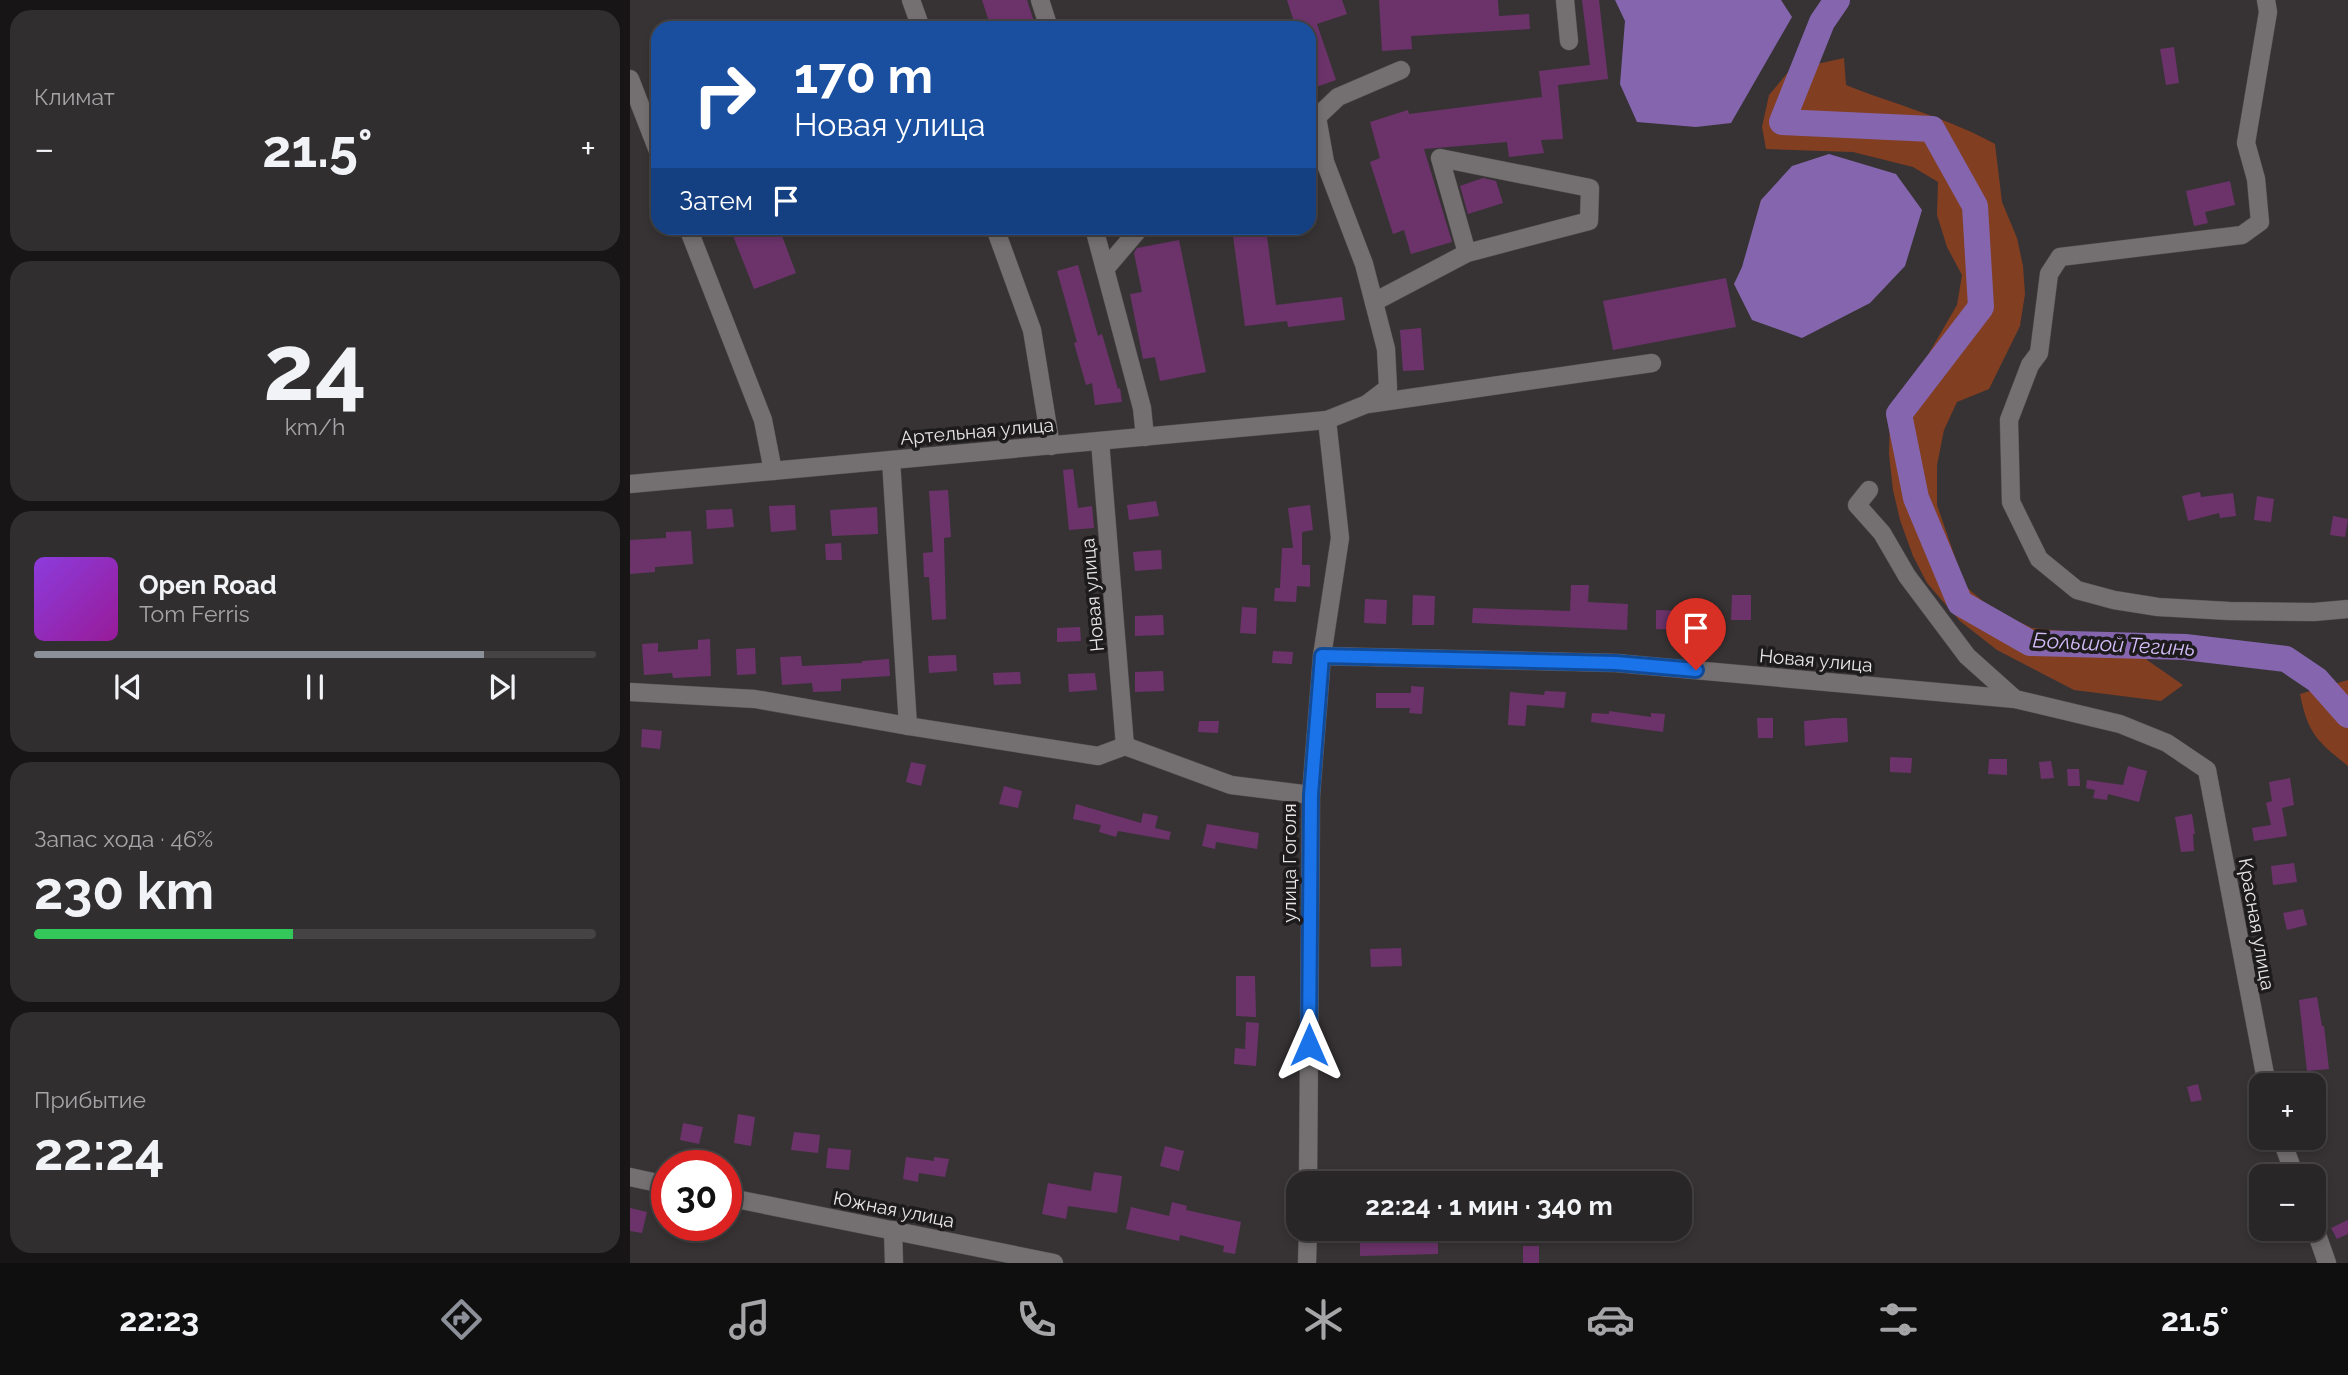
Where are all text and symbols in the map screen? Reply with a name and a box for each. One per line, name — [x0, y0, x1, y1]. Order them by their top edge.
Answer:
text: 170 m — [794, 47, 933, 104]
icon: right — [679, 49, 770, 140]
text: Климат — [34, 83, 115, 110]
text: Новая улица — [794, 106, 985, 143]
text: 21.5° — [262, 118, 373, 179]
text: − — [34, 126, 54, 171]
text: + — [580, 126, 596, 171]
icon: arrive — [767, 182, 805, 220]
text: Затем — [679, 186, 753, 216]
text: 24 — [263, 314, 367, 421]
text: km/h — [285, 413, 345, 440]
street label: Артельная улица — [899, 413, 1055, 449]
street label: Новая улица — [1076, 537, 1108, 653]
text: Open Road — [139, 570, 277, 600]
pin — [1666, 598, 1726, 670]
text: Tom Ferris — [139, 600, 250, 627]
icon: arrive — [1677, 609, 1715, 647]
water label: Большой Тегинь — [2032, 627, 2196, 661]
street label: Новая улица — [1758, 644, 1874, 676]
icon: previous — [109, 668, 147, 706]
icon: pause — [296, 668, 334, 706]
icon: next — [483, 668, 521, 706]
street label: улица Гоголя — [1278, 803, 1300, 923]
text: Запас хода · 46% — [34, 825, 213, 852]
street label: Красная улица — [2235, 856, 2279, 992]
text: 230 km — [34, 860, 214, 921]
position arrow — [1272, 1008, 1346, 1082]
map controls — [2249, 1073, 2326, 1241]
button: + — [2249, 1073, 2326, 1150]
text: Прибытие — [34, 1086, 146, 1113]
text: 22:24 — [34, 1121, 165, 1182]
speed limit sign: 30 — [651, 1150, 742, 1241]
button: − — [2249, 1164, 2326, 1241]
street label: Южная улица — [832, 1186, 956, 1232]
text: 22:24 · 1 мин · 340 m — [1365, 1191, 1613, 1221]
icon: directions — [437, 1295, 486, 1344]
icon: music — [725, 1295, 774, 1344]
icon: phone — [1012, 1295, 1061, 1344]
icon: climate — [1299, 1295, 1348, 1344]
icon: car — [1586, 1295, 1635, 1344]
icon: filters — [1874, 1295, 1923, 1344]
text: 22:23 — [119, 1301, 199, 1338]
text: 21.5° — [2161, 1301, 2229, 1338]

